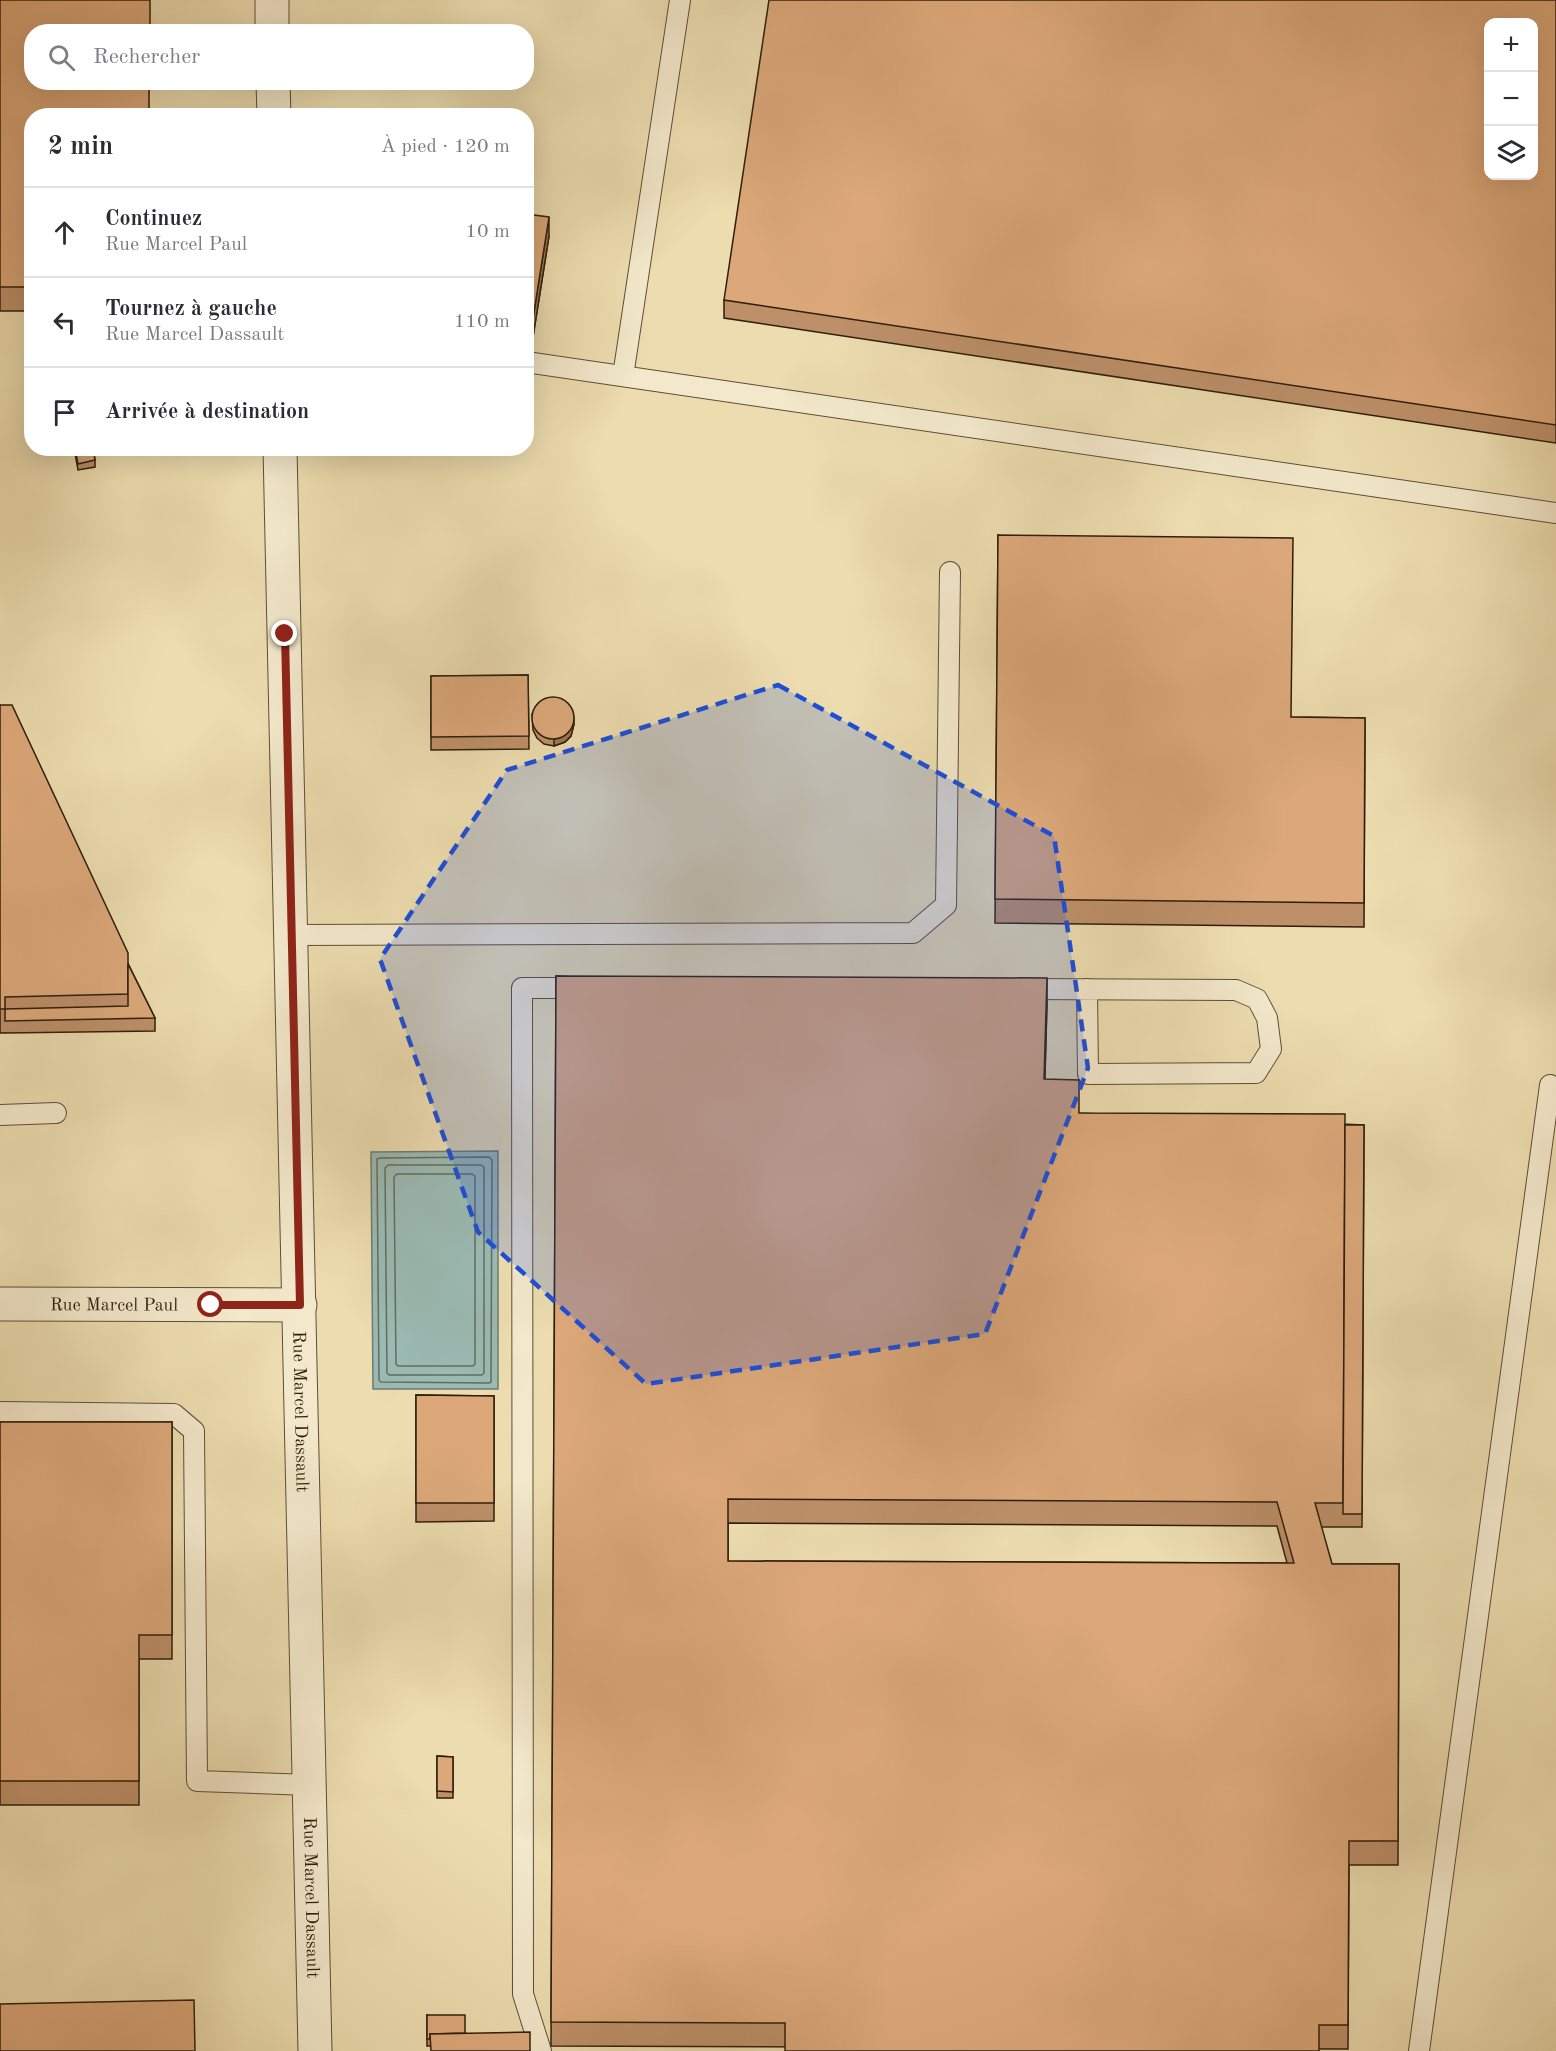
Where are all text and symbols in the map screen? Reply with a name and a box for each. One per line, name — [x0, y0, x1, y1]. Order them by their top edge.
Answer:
map controls — [1484, 18, 1538, 180]
button: + — [1484, 18, 1538, 72]
search box — [24, 24, 534, 90]
icon: search — [45, 41, 78, 74]
text: Rechercher — [93, 46, 200, 68]
button: − — [1484, 72, 1538, 126]
button: layers — [1484, 126, 1538, 180]
text: 2 min — [48, 134, 113, 160]
text: À pied · 120 m — [381, 137, 510, 157]
text: Continuez — [105, 208, 202, 230]
icon: ahead — [48, 216, 81, 249]
text: 10 m — [465, 222, 510, 242]
text: Rue Marcel Paul — [105, 235, 247, 255]
text: Tournez à gauche — [105, 298, 277, 320]
icon: left — [48, 306, 81, 339]
text: 110 m — [454, 312, 510, 332]
text: Rue Marcel Dassault — [105, 325, 284, 345]
icon: arrive — [48, 396, 81, 429]
text: Arrivée à destination — [105, 401, 309, 423]
route end — [271, 620, 297, 646]
route start — [197, 1291, 223, 1317]
street label: Rue Marcel Paul — [50, 1296, 178, 1315]
street label: Rue Marcel Dassault — [289, 1331, 311, 1493]
street label: Rue Marcel Dassault — [300, 1817, 321, 1979]

